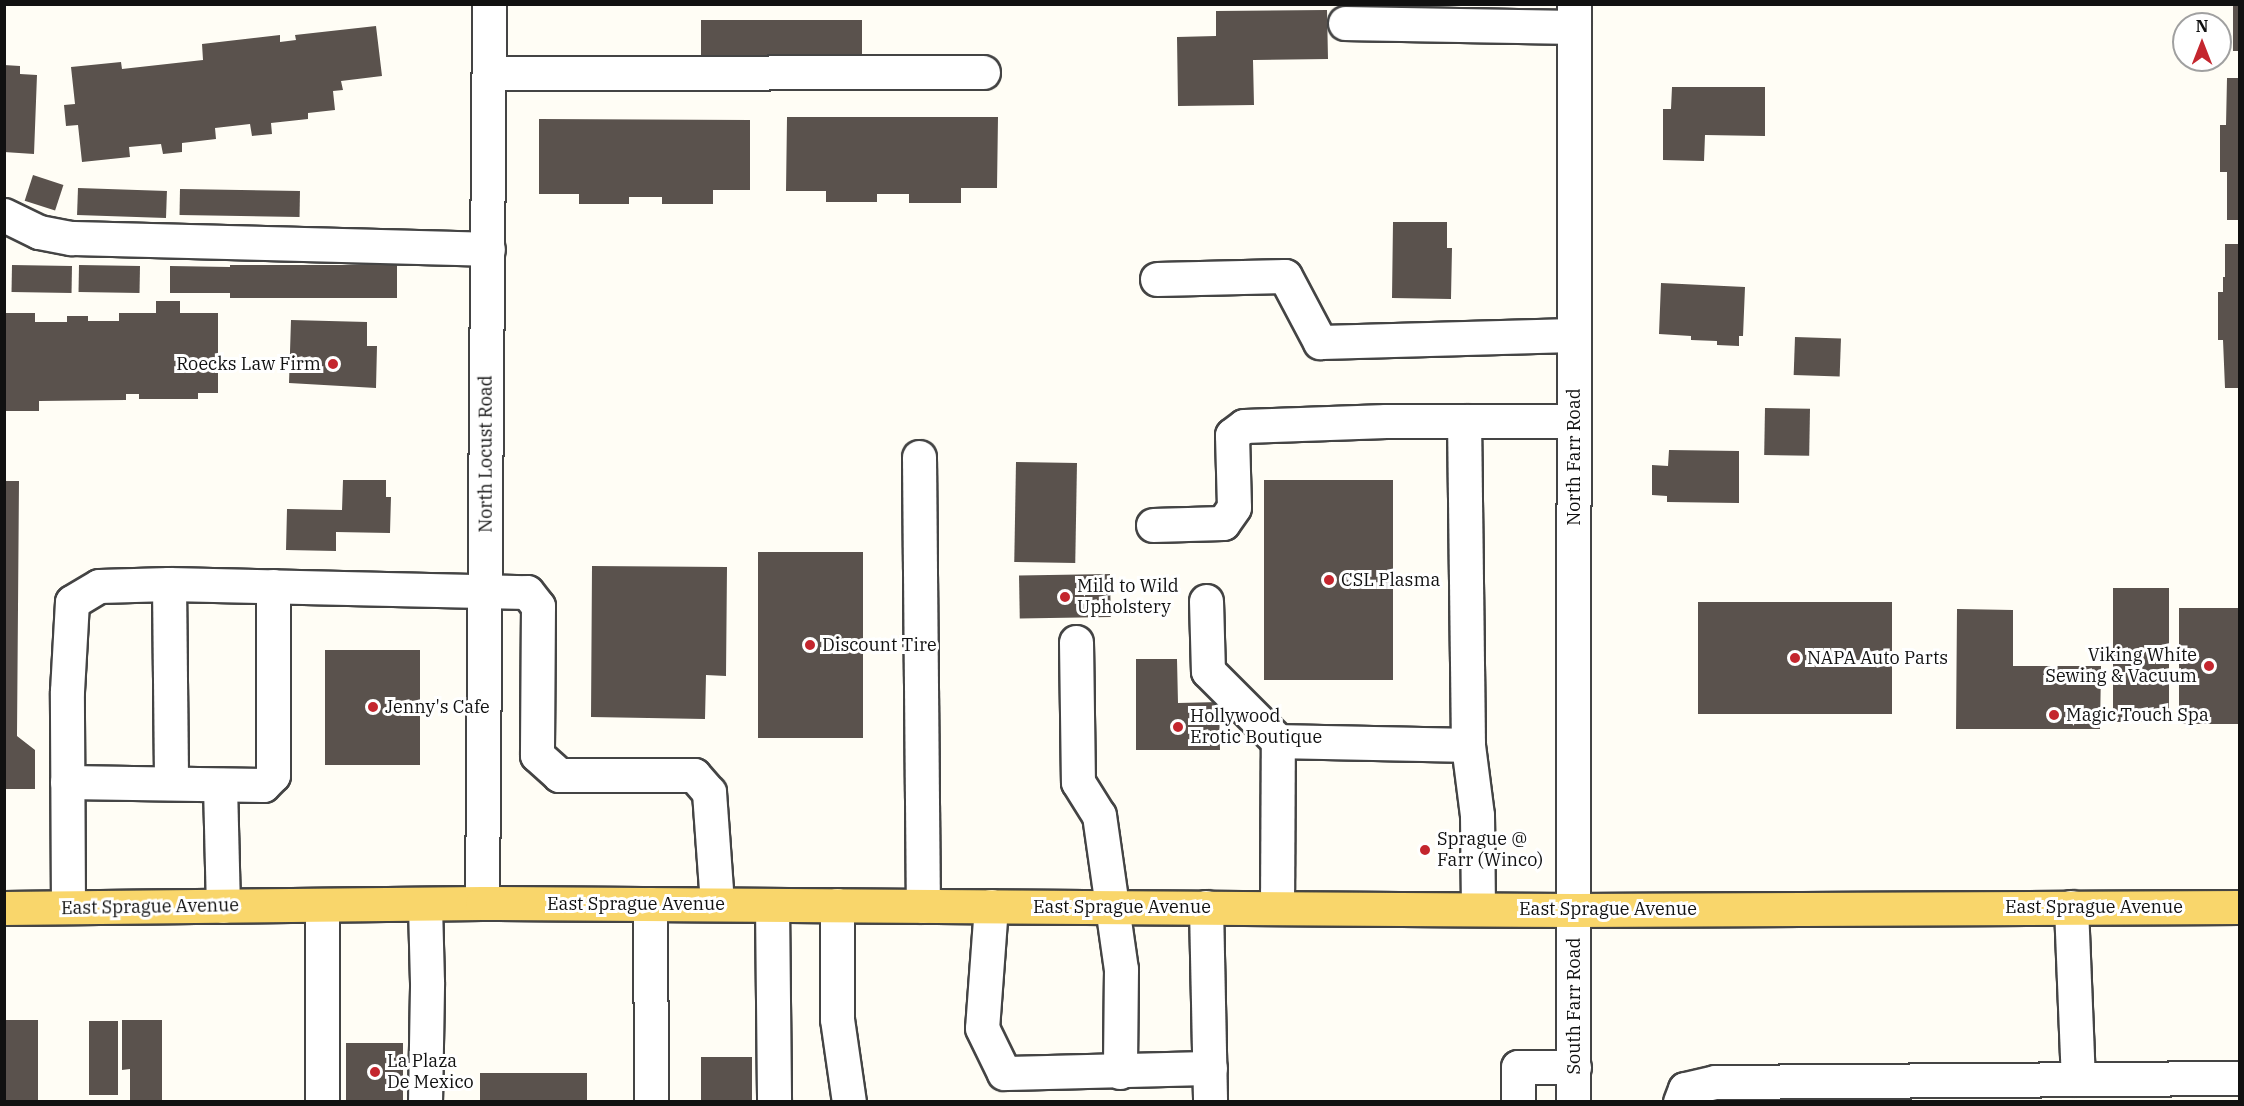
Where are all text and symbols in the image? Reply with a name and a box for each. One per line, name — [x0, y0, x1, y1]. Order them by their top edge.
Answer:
north arrow — [2172, 12, 2232, 72]
text: N — [2196, 16, 2208, 36]
place label: Roecks Law Firm — [176, 353, 321, 375]
marker: Roecks Law Firm — [326, 357, 340, 371]
street label: North Locust Road — [475, 375, 497, 533]
street label: North Farr Road — [1563, 388, 1585, 526]
place label: CSL Plasma — [1341, 569, 1440, 591]
marker: CSL Plasma — [1322, 573, 1336, 587]
place label: Mild to Wild Upholstery — [1077, 576, 1179, 618]
marker: Mild to Wild Upholstery — [1058, 590, 1072, 604]
place label: Discount Tire — [822, 634, 937, 656]
marker: Discount Tire — [803, 638, 817, 652]
place label: Viking White Sewing & Vacuum — [2045, 645, 2197, 688]
place label: NAPA Auto Parts — [1807, 647, 1948, 669]
marker: NAPA Auto Parts — [1788, 651, 1802, 665]
marker: Viking White Sewing & Vacuum — [2202, 659, 2216, 673]
place label: Jenny's Cafe — [385, 696, 490, 718]
marker: Jenny's Cafe — [366, 700, 380, 714]
place label: Magic Touch Spa — [2066, 704, 2209, 726]
place label: Hollywood Erotic Boutique — [1190, 706, 1322, 748]
marker: Magic Touch Spa — [2047, 708, 2061, 722]
marker: Hollywood Erotic Boutique — [1171, 720, 1185, 734]
place label: Sprague @ Farr (Winco) — [1437, 829, 1543, 872]
marker: Sprague @ Farr (Winco) — [1418, 843, 1432, 857]
street label: East Sprague Avenue — [547, 893, 725, 915]
street label: East Sprague Avenue — [61, 895, 239, 919]
street label: East Sprague Avenue — [1033, 896, 1211, 918]
street label: East Sprague Avenue — [2005, 896, 2183, 918]
street label: East Sprague Avenue — [1519, 898, 1697, 920]
street label: South Farr Road — [1563, 937, 1585, 1075]
place label: La Plaza De Mexico — [387, 1051, 474, 1094]
marker: La Plaza De Mexico — [368, 1065, 382, 1079]

